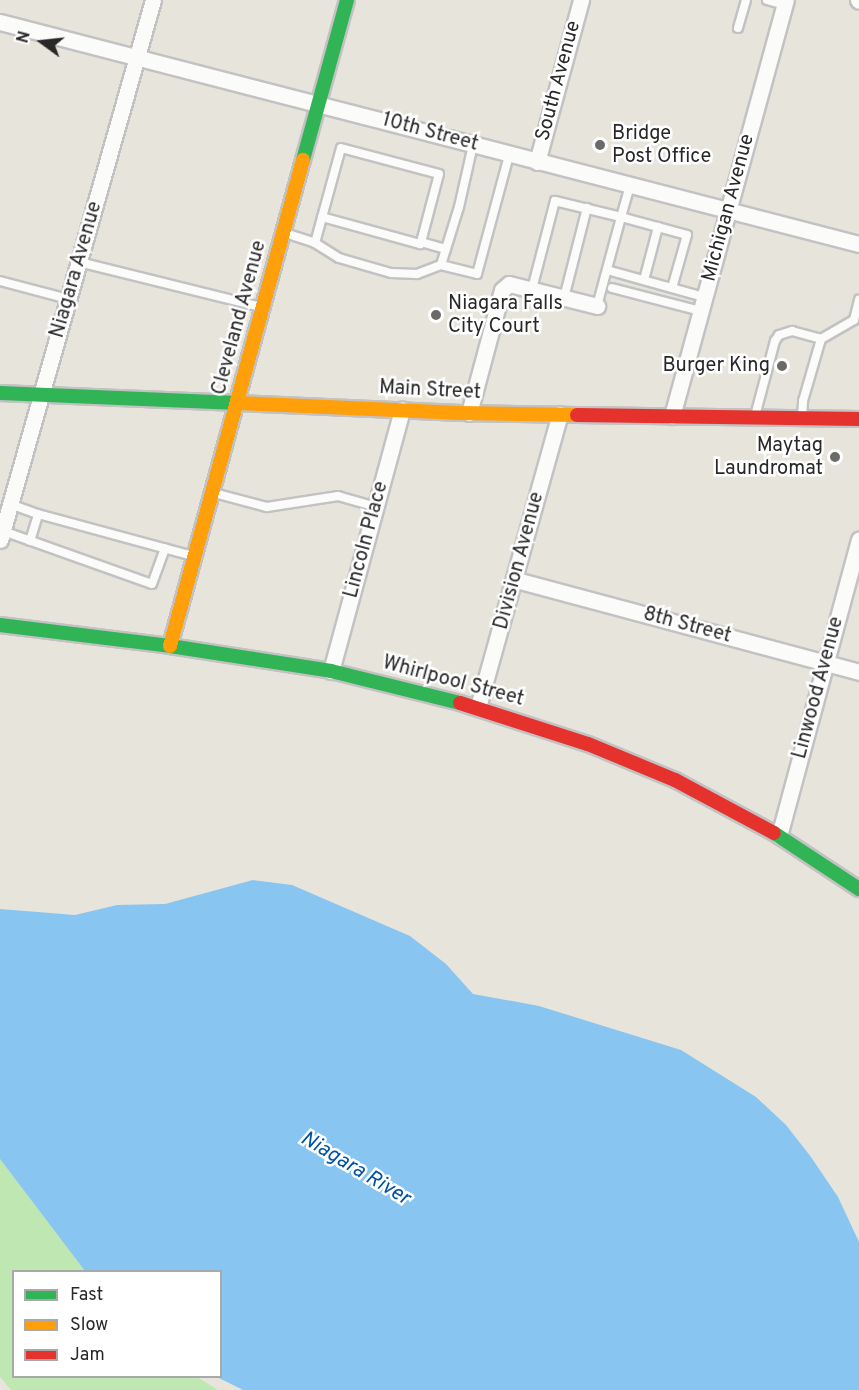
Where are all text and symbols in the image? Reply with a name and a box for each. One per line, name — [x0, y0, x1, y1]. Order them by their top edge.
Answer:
north arrow — [12, 12, 72, 72]
street label: South Avenue — [531, 18, 587, 144]
text: N — [13, 29, 36, 45]
street label: 10th Street — [379, 109, 481, 157]
place label: Bridge Post Office — [612, 122, 711, 169]
street label: Michigan Avenue — [698, 131, 760, 285]
marker: Bridge Post Office — [593, 138, 607, 152]
street label: Niagara Avenue — [46, 199, 108, 341]
street label: Cleveland Avenue — [208, 238, 272, 398]
place label: Niagara Falls City Court — [448, 292, 563, 339]
marker: Niagara Falls City Court — [429, 308, 443, 322]
place label: Burger King — [663, 354, 770, 378]
marker: Burger King — [775, 359, 789, 373]
street label: Main Street — [378, 376, 482, 406]
place label: Maytag Laundromat — [714, 434, 823, 481]
marker: Maytag Laundromat — [828, 450, 842, 464]
street label: Lincoln Place — [340, 479, 394, 601]
street label: Division Avenue — [490, 489, 550, 633]
street label: 8th Street — [640, 603, 734, 649]
street label: Linwood Avenue — [788, 614, 850, 762]
street label: Whirlpool Street — [380, 652, 526, 712]
water label: Niagara River — [296, 1126, 414, 1212]
legend — [12, 1270, 222, 1378]
text: Fast — [70, 1284, 103, 1307]
text: Slow — [70, 1314, 108, 1337]
text: Jam — [70, 1344, 105, 1367]

